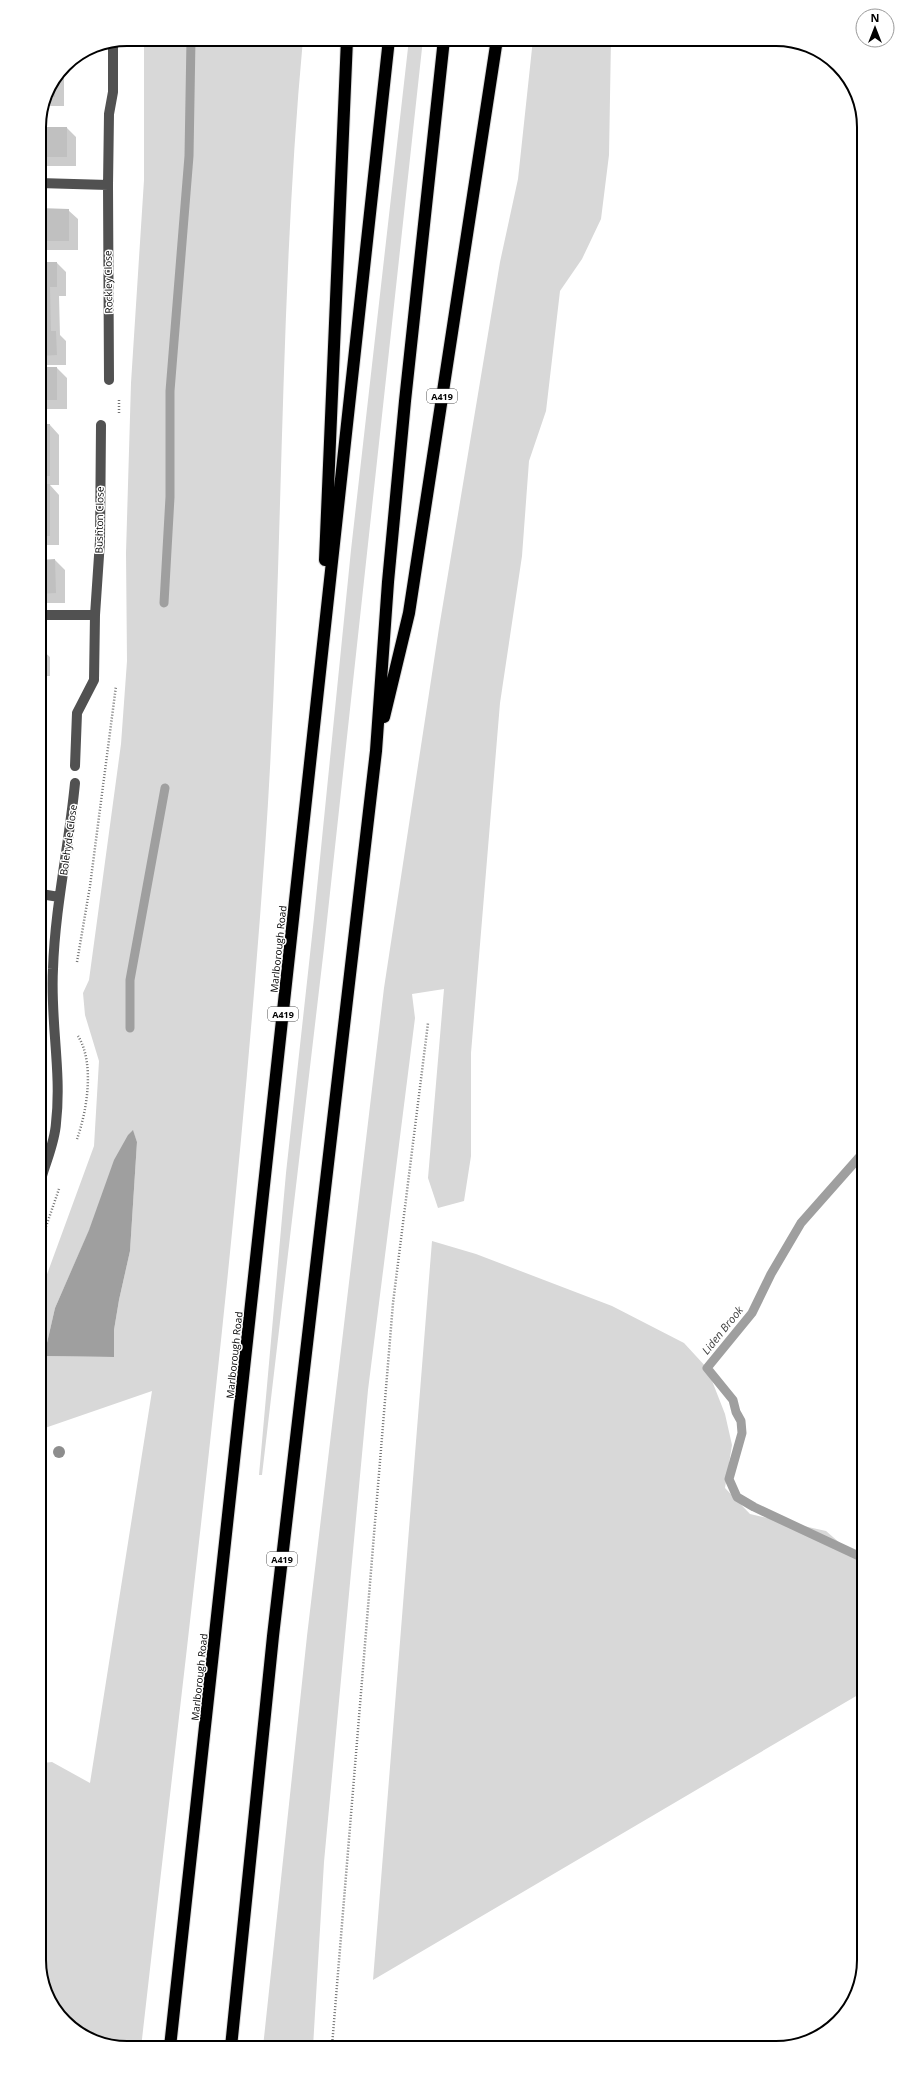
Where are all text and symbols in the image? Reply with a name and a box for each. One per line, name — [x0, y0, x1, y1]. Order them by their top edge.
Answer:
north arrow — [855, 8, 895, 48]
text: N — [871, 10, 879, 25]
street label: Rockley Close — [100, 250, 116, 314]
road number: A419 — [427, 389, 457, 403]
street label: Bushton Close — [91, 486, 107, 554]
street label: Bolehyde Close — [56, 803, 80, 876]
street label: Marlborough Road — [266, 905, 290, 993]
road number: A419 — [268, 1007, 298, 1021]
water label: Liden Brook — [698, 1302, 746, 1357]
street label: Marlborough Road — [222, 1311, 246, 1399]
road number: A419 — [267, 1552, 297, 1566]
street label: Marlborough Road — [187, 1633, 211, 1721]

